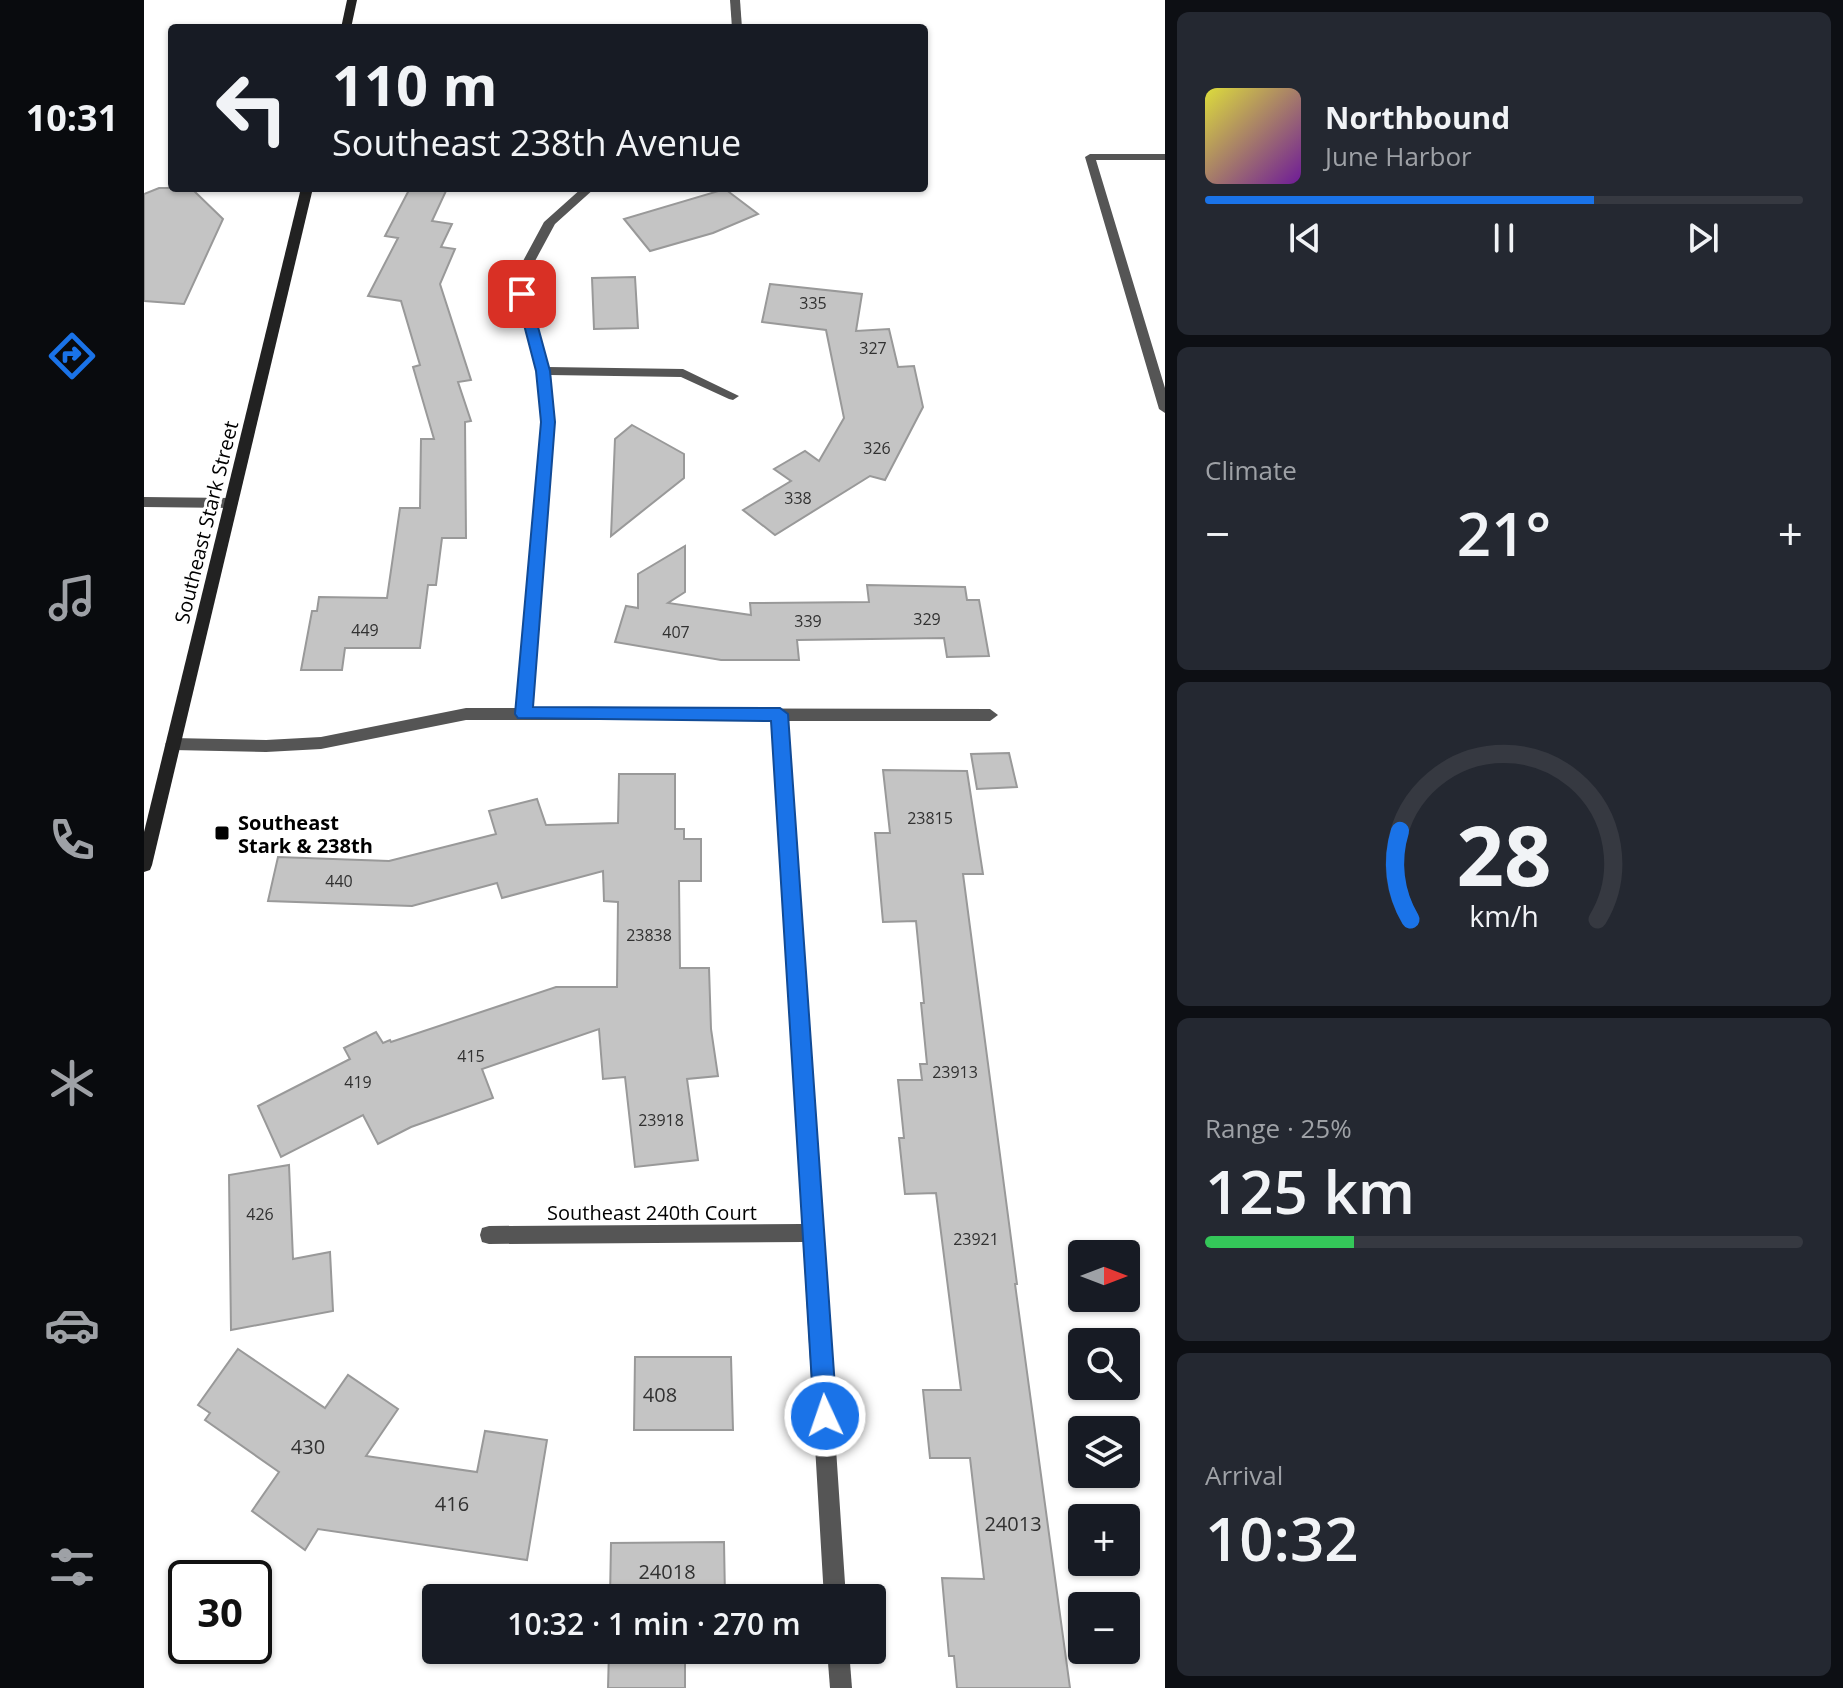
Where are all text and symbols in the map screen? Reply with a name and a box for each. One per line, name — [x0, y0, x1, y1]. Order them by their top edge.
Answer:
text: 110 m — [332, 46, 498, 122]
icon: left — [200, 56, 304, 160]
text: 10:31 — [26, 93, 118, 142]
text: Northbound — [1325, 97, 1510, 138]
text: Southeast 238th Avenue — [332, 118, 741, 167]
text: June Harbor — [1325, 138, 1472, 174]
icon: previous — [1283, 216, 1327, 260]
icon: pause — [1482, 216, 1526, 260]
icon: next — [1681, 216, 1725, 260]
pin — [488, 260, 556, 328]
icon: arrive — [500, 272, 544, 316]
house number: 335 — [799, 292, 827, 314]
icon: directions — [44, 328, 100, 384]
house number: 327 — [859, 337, 887, 359]
street label: Southeast Stark Street — [168, 418, 244, 626]
house number: 326 — [863, 437, 891, 459]
text: Climate — [1205, 452, 1297, 488]
house number: 338 — [784, 487, 812, 509]
text: 21° — [1457, 492, 1551, 574]
text: − — [1205, 503, 1230, 563]
text: + — [1778, 503, 1803, 563]
icon: music — [44, 570, 100, 626]
house number: 329 — [913, 608, 941, 630]
house number: 339 — [794, 610, 822, 632]
house number: 449 — [351, 619, 379, 641]
house number: 407 — [662, 621, 690, 643]
text: 28 — [1456, 797, 1552, 910]
house number: 23815 — [907, 807, 953, 829]
place label: Southeast Stark & 238th — [238, 809, 373, 859]
icon: phone — [44, 812, 100, 868]
marker: Southeast Stark & 238th — [213, 824, 231, 842]
house number: 440 — [325, 870, 353, 892]
text: km/h — [1469, 896, 1539, 935]
house number: 23838 — [626, 924, 672, 946]
house number: 415 — [457, 1045, 485, 1067]
icon: climate — [44, 1055, 100, 1111]
house number: 23913 — [932, 1061, 978, 1083]
house number: 419 — [344, 1071, 372, 1093]
house number: 23918 — [638, 1109, 684, 1131]
text: Range · 25% — [1205, 1110, 1352, 1146]
text: 125 km — [1205, 1150, 1415, 1232]
street label: Southeast 240th Court — [547, 1199, 757, 1226]
house number: 426 — [246, 1203, 274, 1225]
house number: 23921 — [953, 1228, 999, 1250]
north arrow — [1068, 1240, 1140, 1312]
map controls — [1068, 1240, 1140, 1664]
icon: car — [44, 1297, 100, 1353]
button: search — [1068, 1328, 1140, 1400]
position arrow — [783, 1374, 867, 1458]
house number: 408 — [643, 1381, 677, 1408]
button: layers — [1068, 1416, 1140, 1488]
house number: 430 — [291, 1433, 325, 1460]
text: Arrival — [1205, 1457, 1283, 1493]
house number: 416 — [435, 1490, 469, 1517]
text: 10:32 — [1205, 1497, 1359, 1579]
button: + — [1068, 1504, 1140, 1576]
house number: 24013 — [984, 1510, 1042, 1537]
icon: filters — [44, 1539, 100, 1595]
house number: 24018 — [638, 1558, 696, 1585]
speed limit sign: 30 — [168, 1560, 272, 1664]
button: − — [1068, 1592, 1140, 1664]
text: 10:32 · 1 min · 270 m — [507, 1603, 801, 1644]

